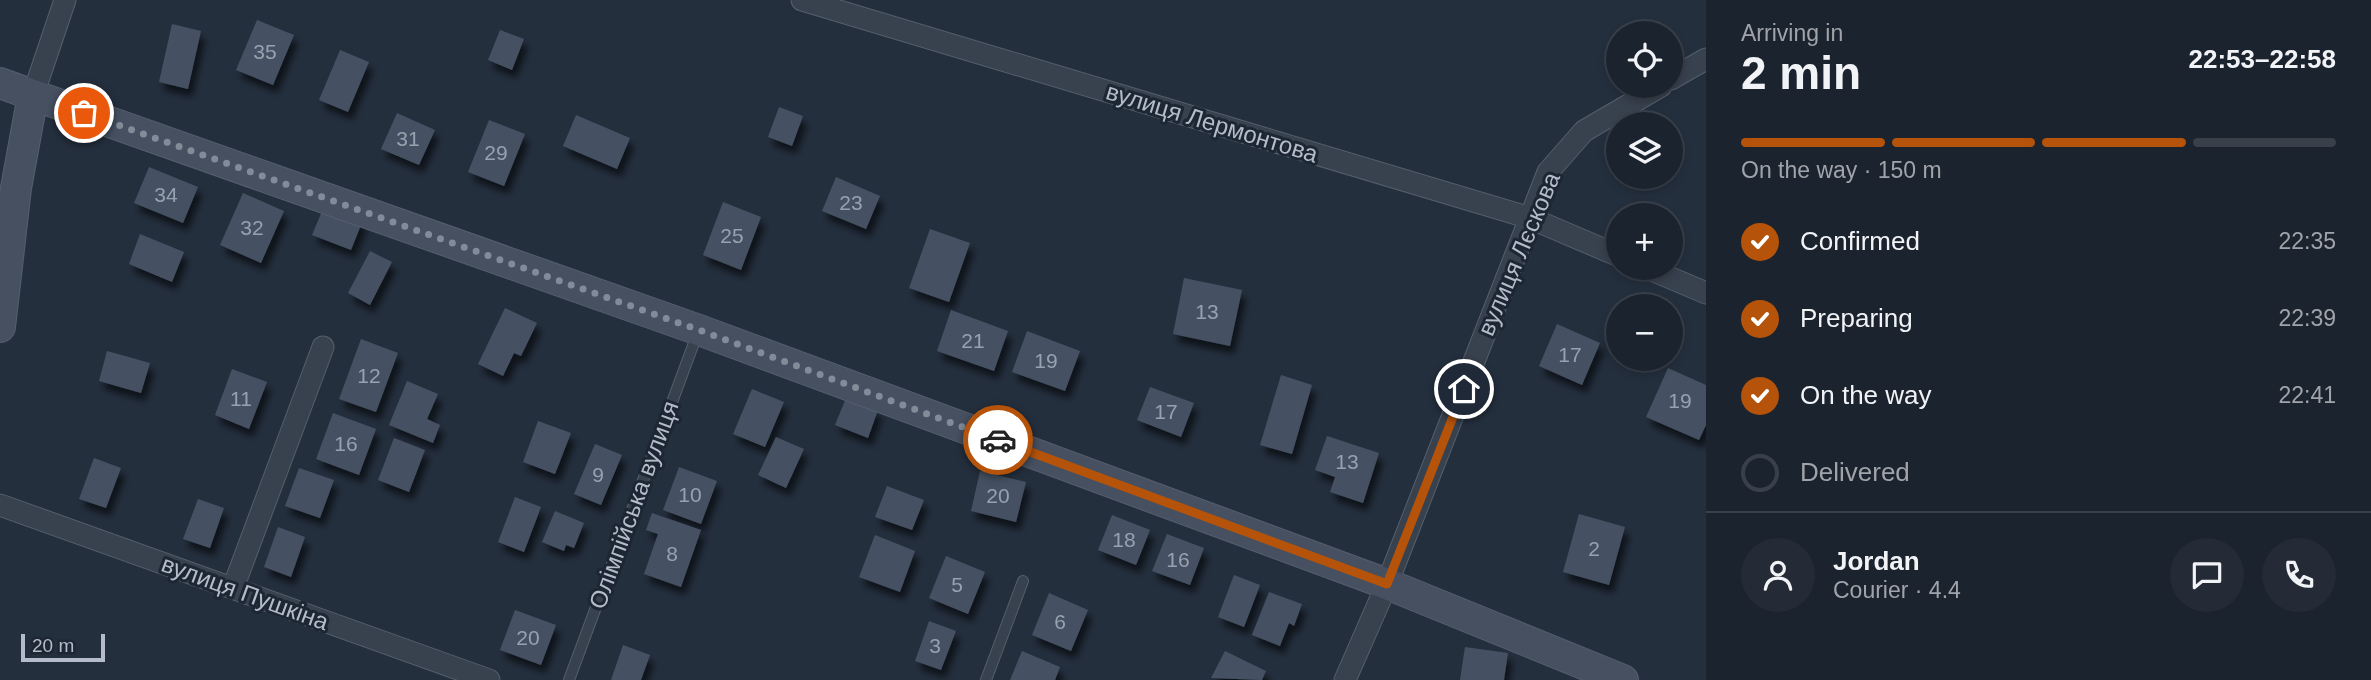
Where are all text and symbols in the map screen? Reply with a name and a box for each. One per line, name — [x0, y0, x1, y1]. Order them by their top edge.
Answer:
text: Arriving in — [1741, 20, 1843, 46]
map controls — [1606, 21, 1683, 371]
button: locate — [1606, 21, 1683, 98]
house number: 35 — [253, 40, 277, 63]
text: 22:53–22:58 — [2189, 44, 2336, 74]
text: 2 min — [1741, 47, 1861, 99]
street label: вулиця Лермонтова — [1103, 77, 1322, 168]
pin — [54, 83, 114, 143]
icon: bag — [65, 94, 103, 132]
button: layers — [1606, 112, 1683, 189]
house number: 31 — [396, 127, 420, 150]
house number: 29 — [484, 141, 508, 164]
text: On the way · 150 m — [1741, 157, 1942, 183]
street label: вулиця Лєскова — [1472, 168, 1565, 339]
house number: 34 — [154, 183, 178, 206]
house number: 23 — [839, 191, 863, 214]
button: + — [1606, 203, 1683, 280]
house number: 32 — [240, 216, 264, 239]
icon: check — [1741, 223, 1779, 261]
house number: 25 — [720, 224, 744, 247]
text: Confirmed — [1800, 226, 1920, 256]
text: 22:35 — [2278, 228, 2336, 254]
button: − — [1606, 294, 1683, 371]
house number: 13 — [1195, 300, 1219, 323]
icon: check — [1741, 300, 1779, 338]
text: Preparing — [1800, 303, 1913, 333]
text: 22:39 — [2278, 305, 2336, 331]
house number: 21 — [961, 329, 985, 352]
house number: 17 — [1558, 343, 1582, 366]
house number: 19 — [1034, 349, 1058, 372]
pin — [1434, 359, 1494, 419]
house number: 12 — [357, 364, 381, 387]
icon: home — [1445, 370, 1483, 408]
icon: check — [1741, 377, 1779, 415]
text: On the way — [1800, 380, 1932, 410]
text: 22:41 — [2278, 382, 2336, 408]
house number: 11 — [230, 387, 252, 410]
house number: 19 — [1668, 389, 1692, 412]
street label: Олімпійська вулиця — [583, 397, 684, 613]
house number: 17 — [1154, 400, 1178, 423]
courier — [963, 405, 1033, 475]
icon: car — [979, 421, 1017, 459]
house number: 16 — [334, 432, 358, 455]
house number: 13 — [1335, 450, 1359, 473]
text: Delivered — [1800, 457, 1910, 487]
house number: 9 — [592, 463, 604, 486]
house number: 10 — [678, 483, 702, 506]
house number: 20 — [986, 484, 1010, 507]
house number: 18 — [1112, 528, 1136, 551]
house number: 2 — [1588, 537, 1600, 560]
button: person — [1741, 538, 1815, 612]
button: chat — [2170, 538, 2244, 612]
button: phone — [2262, 538, 2336, 612]
house number: 8 — [666, 542, 678, 565]
text: Jordan — [1833, 546, 1920, 576]
house number: 16 — [1166, 548, 1190, 571]
street label: вулиця Пушкіна — [158, 550, 333, 635]
house number: 5 — [951, 573, 963, 596]
text: Courier · 4.4 — [1833, 577, 1961, 603]
house number: 6 — [1054, 610, 1066, 633]
house number: 20 — [516, 626, 540, 649]
scale bar — [21, 631, 105, 663]
house number: 3 — [929, 634, 941, 657]
text: 20 m — [32, 635, 74, 656]

